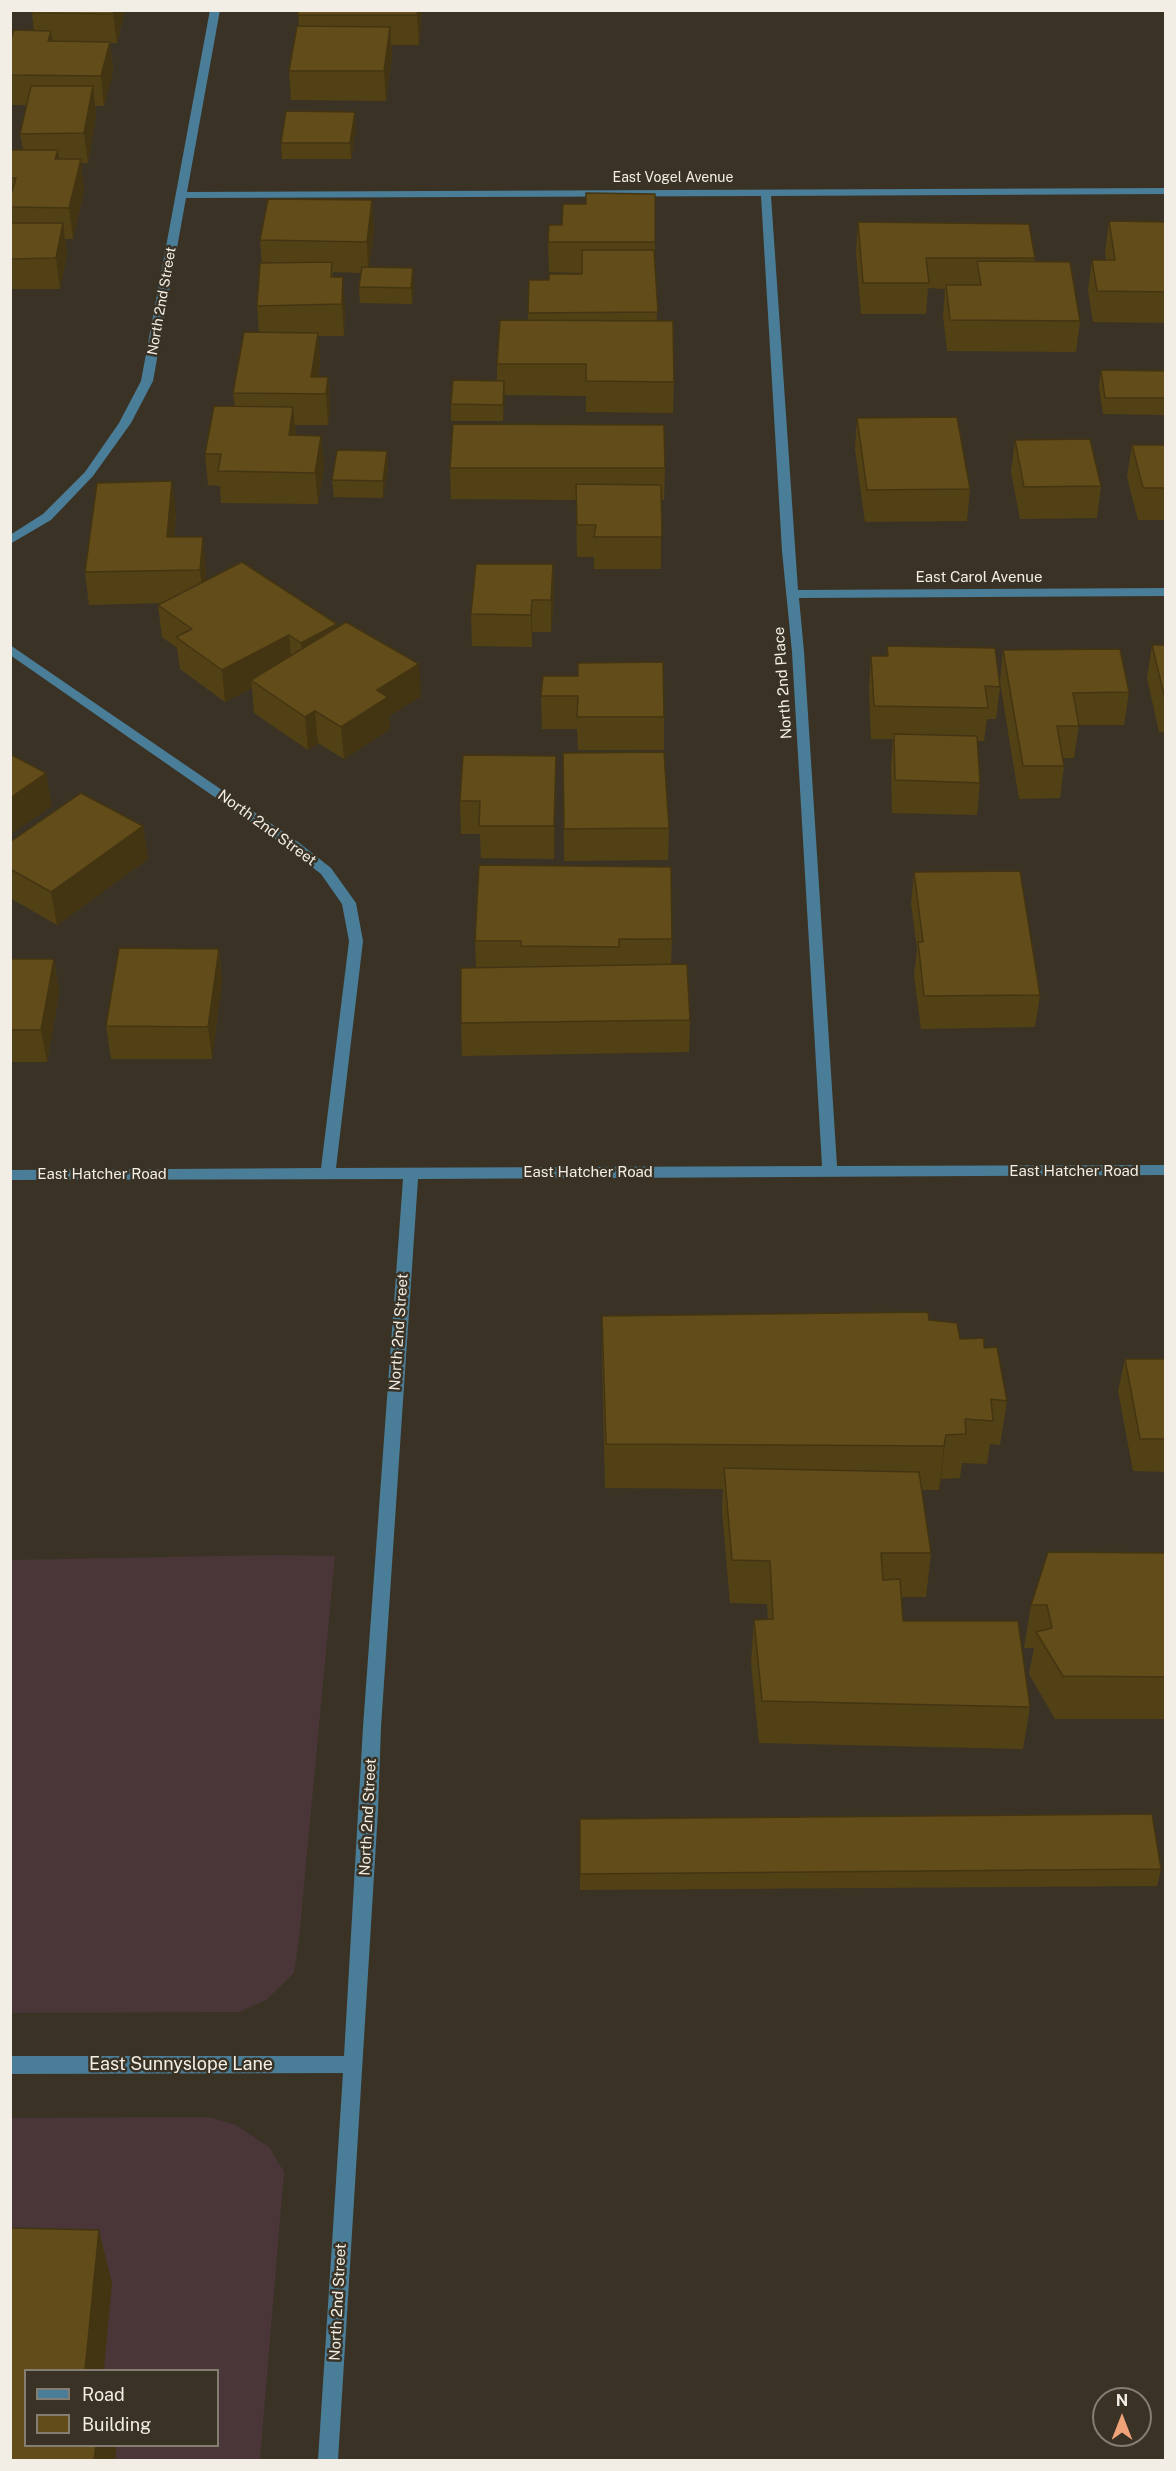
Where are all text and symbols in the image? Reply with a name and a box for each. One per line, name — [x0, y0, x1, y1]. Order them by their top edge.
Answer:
street label: East Vogel Avenue — [613, 170, 733, 186]
street label: North 2nd Street — [144, 246, 180, 356]
street label: East Carol Avenue — [916, 568, 1042, 586]
street label: North 2nd Place — [770, 626, 796, 740]
street label: North 2nd Street — [214, 786, 320, 870]
street label: East Hatcher Road — [1009, 1162, 1139, 1180]
street label: East Hatcher Road — [523, 1163, 653, 1181]
street label: East Hatcher Road — [37, 1165, 167, 1183]
street label: North 2nd Street — [386, 1273, 412, 1391]
street label: North 2nd Street — [356, 1758, 380, 1876]
street label: East Sunnyslope Lane — [89, 2053, 273, 2075]
street label: North 2nd Street — [326, 2243, 350, 2361]
legend — [24, 2369, 219, 2447]
text: Road — [82, 2384, 125, 2405]
north arrow — [1092, 2387, 1152, 2447]
text: N — [1116, 2391, 1128, 2410]
text: Building — [82, 2414, 151, 2435]

